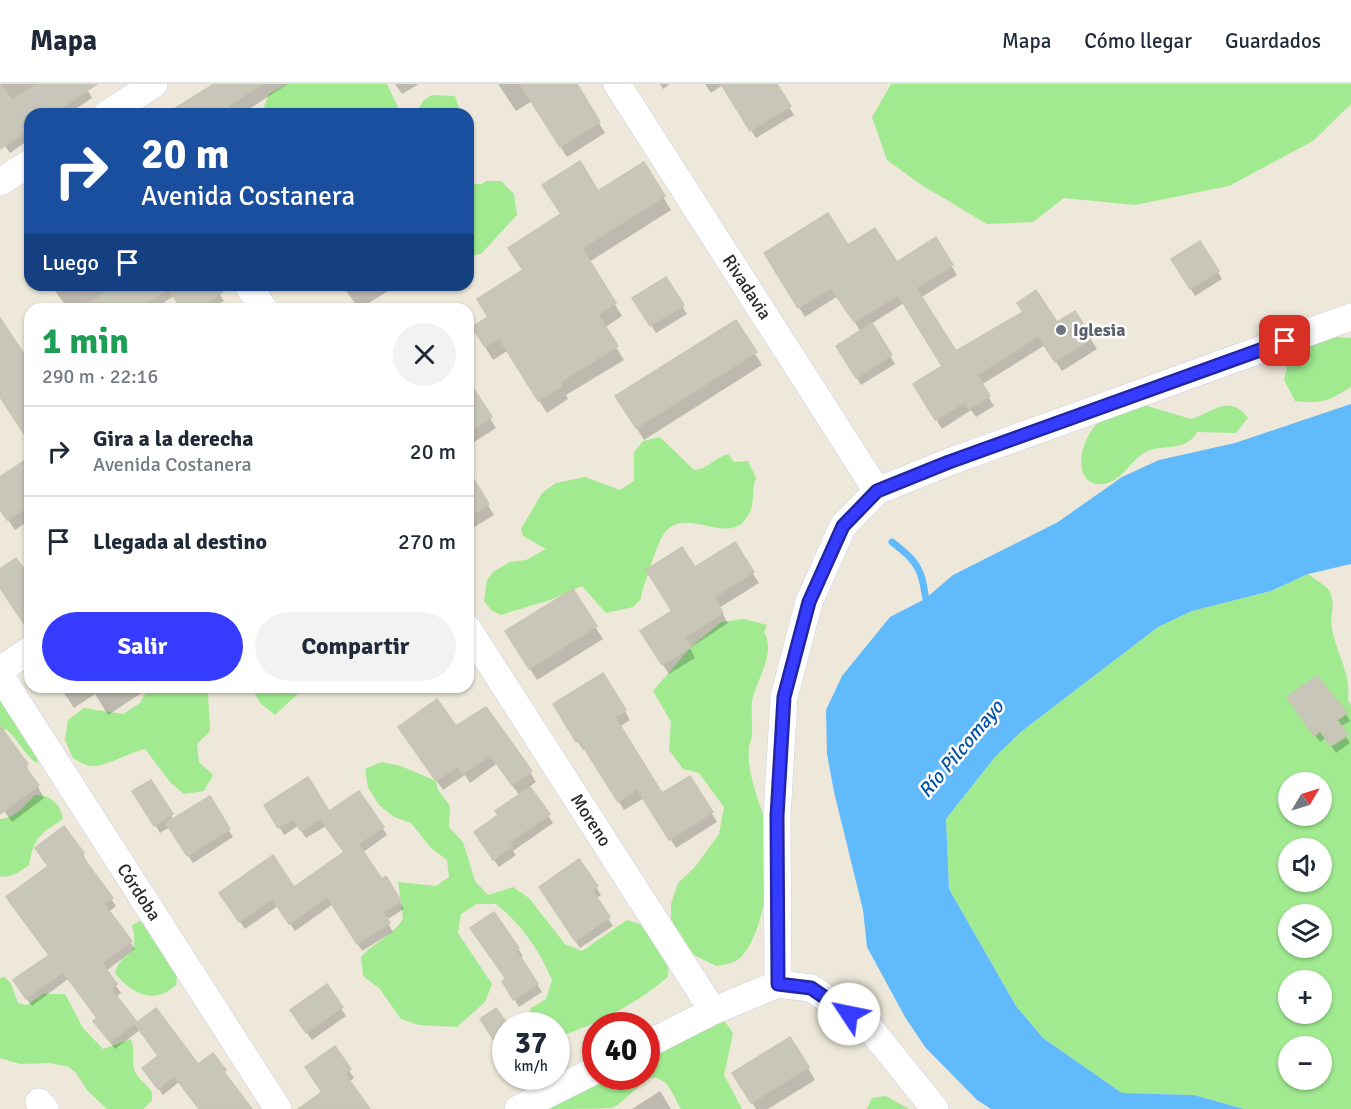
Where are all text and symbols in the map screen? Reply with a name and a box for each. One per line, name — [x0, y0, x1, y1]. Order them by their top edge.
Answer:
text: Mapa — [30, 24, 97, 58]
text: Mapa — [1002, 28, 1051, 54]
text: Cómo llegar — [1084, 28, 1192, 54]
text: Guardados — [1225, 28, 1321, 54]
text: 20 m — [141, 129, 230, 180]
icon: right — [42, 132, 120, 210]
text: Avenida Costanera — [141, 180, 355, 213]
icon: arrive — [111, 246, 144, 279]
text: Luego — [42, 249, 99, 276]
street label: Rivadavia — [718, 250, 776, 324]
pin — [1259, 315, 1310, 366]
text: 1 min — [42, 319, 129, 364]
place label: Iglesia — [1073, 319, 1125, 341]
button: close — [393, 323, 456, 386]
marker: Iglesia — [1054, 323, 1068, 337]
icon: arrive — [1268, 324, 1301, 357]
text: 290 m · 22:16 — [42, 364, 158, 389]
text: Gira a la derecha — [93, 425, 254, 452]
icon: right — [42, 435, 75, 468]
text: 20 m — [410, 438, 456, 465]
text: Avenida Costanera — [93, 452, 252, 477]
icon: arrive — [42, 525, 75, 558]
text: Llegada al destino — [93, 528, 267, 555]
text: 270 m — [398, 528, 456, 555]
button: Salir — [42, 612, 243, 681]
button: Compartir — [255, 612, 456, 681]
water label: Río Pilcomayo — [913, 694, 1010, 803]
north arrow — [1278, 772, 1332, 826]
map controls — [1278, 772, 1332, 1090]
street label: Moreno — [566, 790, 616, 850]
button: sound — [1278, 838, 1332, 892]
street label: Córdoba — [112, 859, 166, 925]
button: layers — [1278, 904, 1332, 958]
button: + — [1278, 970, 1332, 1024]
position arrow — [817, 982, 881, 1046]
speed limit sign: 40 — [582, 1012, 660, 1090]
text: 37 — [515, 1025, 547, 1062]
button: − — [1278, 1036, 1332, 1090]
text: km/h — [514, 1057, 548, 1075]

